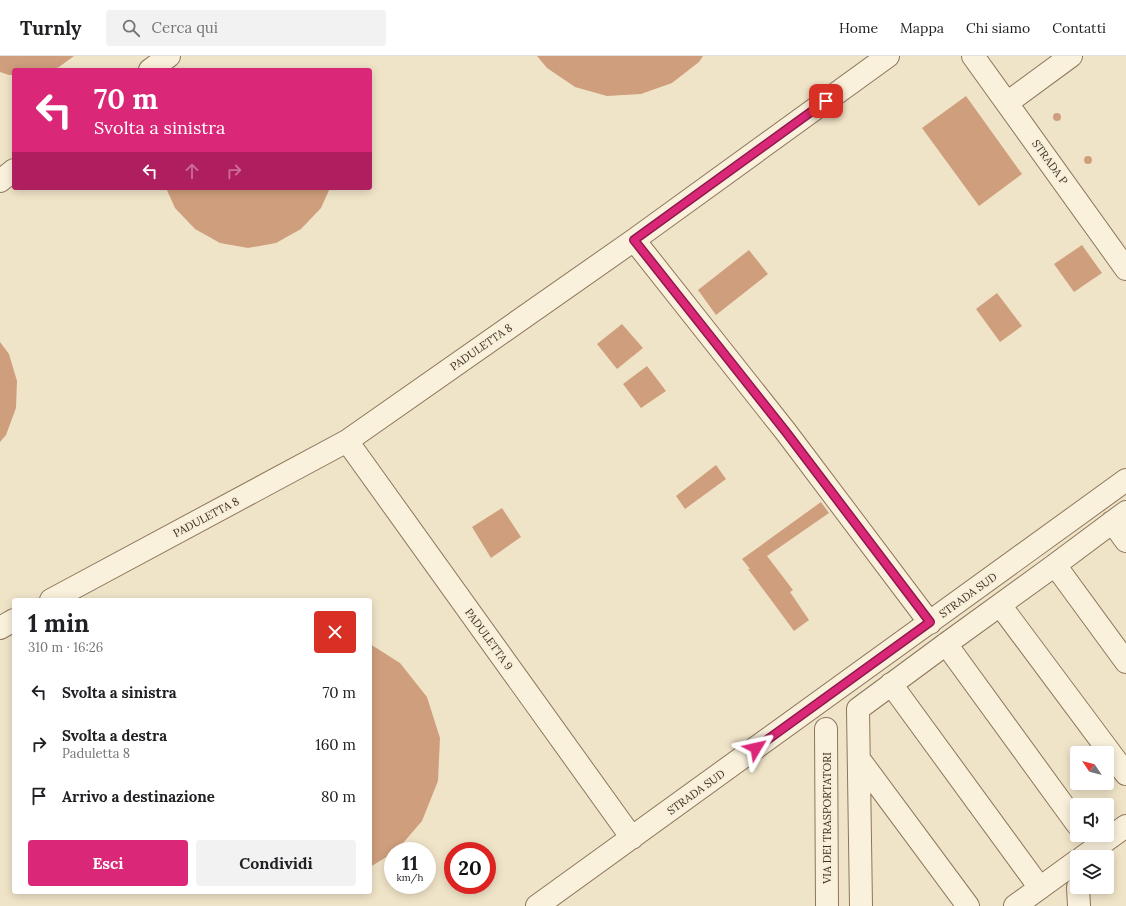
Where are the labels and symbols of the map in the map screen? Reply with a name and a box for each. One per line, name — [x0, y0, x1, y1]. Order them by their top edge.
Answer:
pin — [809, 84, 843, 118]
street label: STRADA P — [1029, 137, 1071, 187]
street label: PADULETTA 8 — [447, 320, 515, 374]
street label: PADULETTA 8 — [171, 494, 241, 540]
street label: STRADA SUD — [936, 569, 1000, 621]
street label: PADULETTA 9 — [462, 605, 516, 673]
position arrow — [735, 727, 777, 769]
north arrow — [1070, 746, 1114, 790]
street label: VIA DEI TRASPORTATORI — [820, 752, 834, 885]
street label: STRADA SUD — [664, 766, 728, 818]
speed limit sign: 20 — [444, 842, 496, 894]

